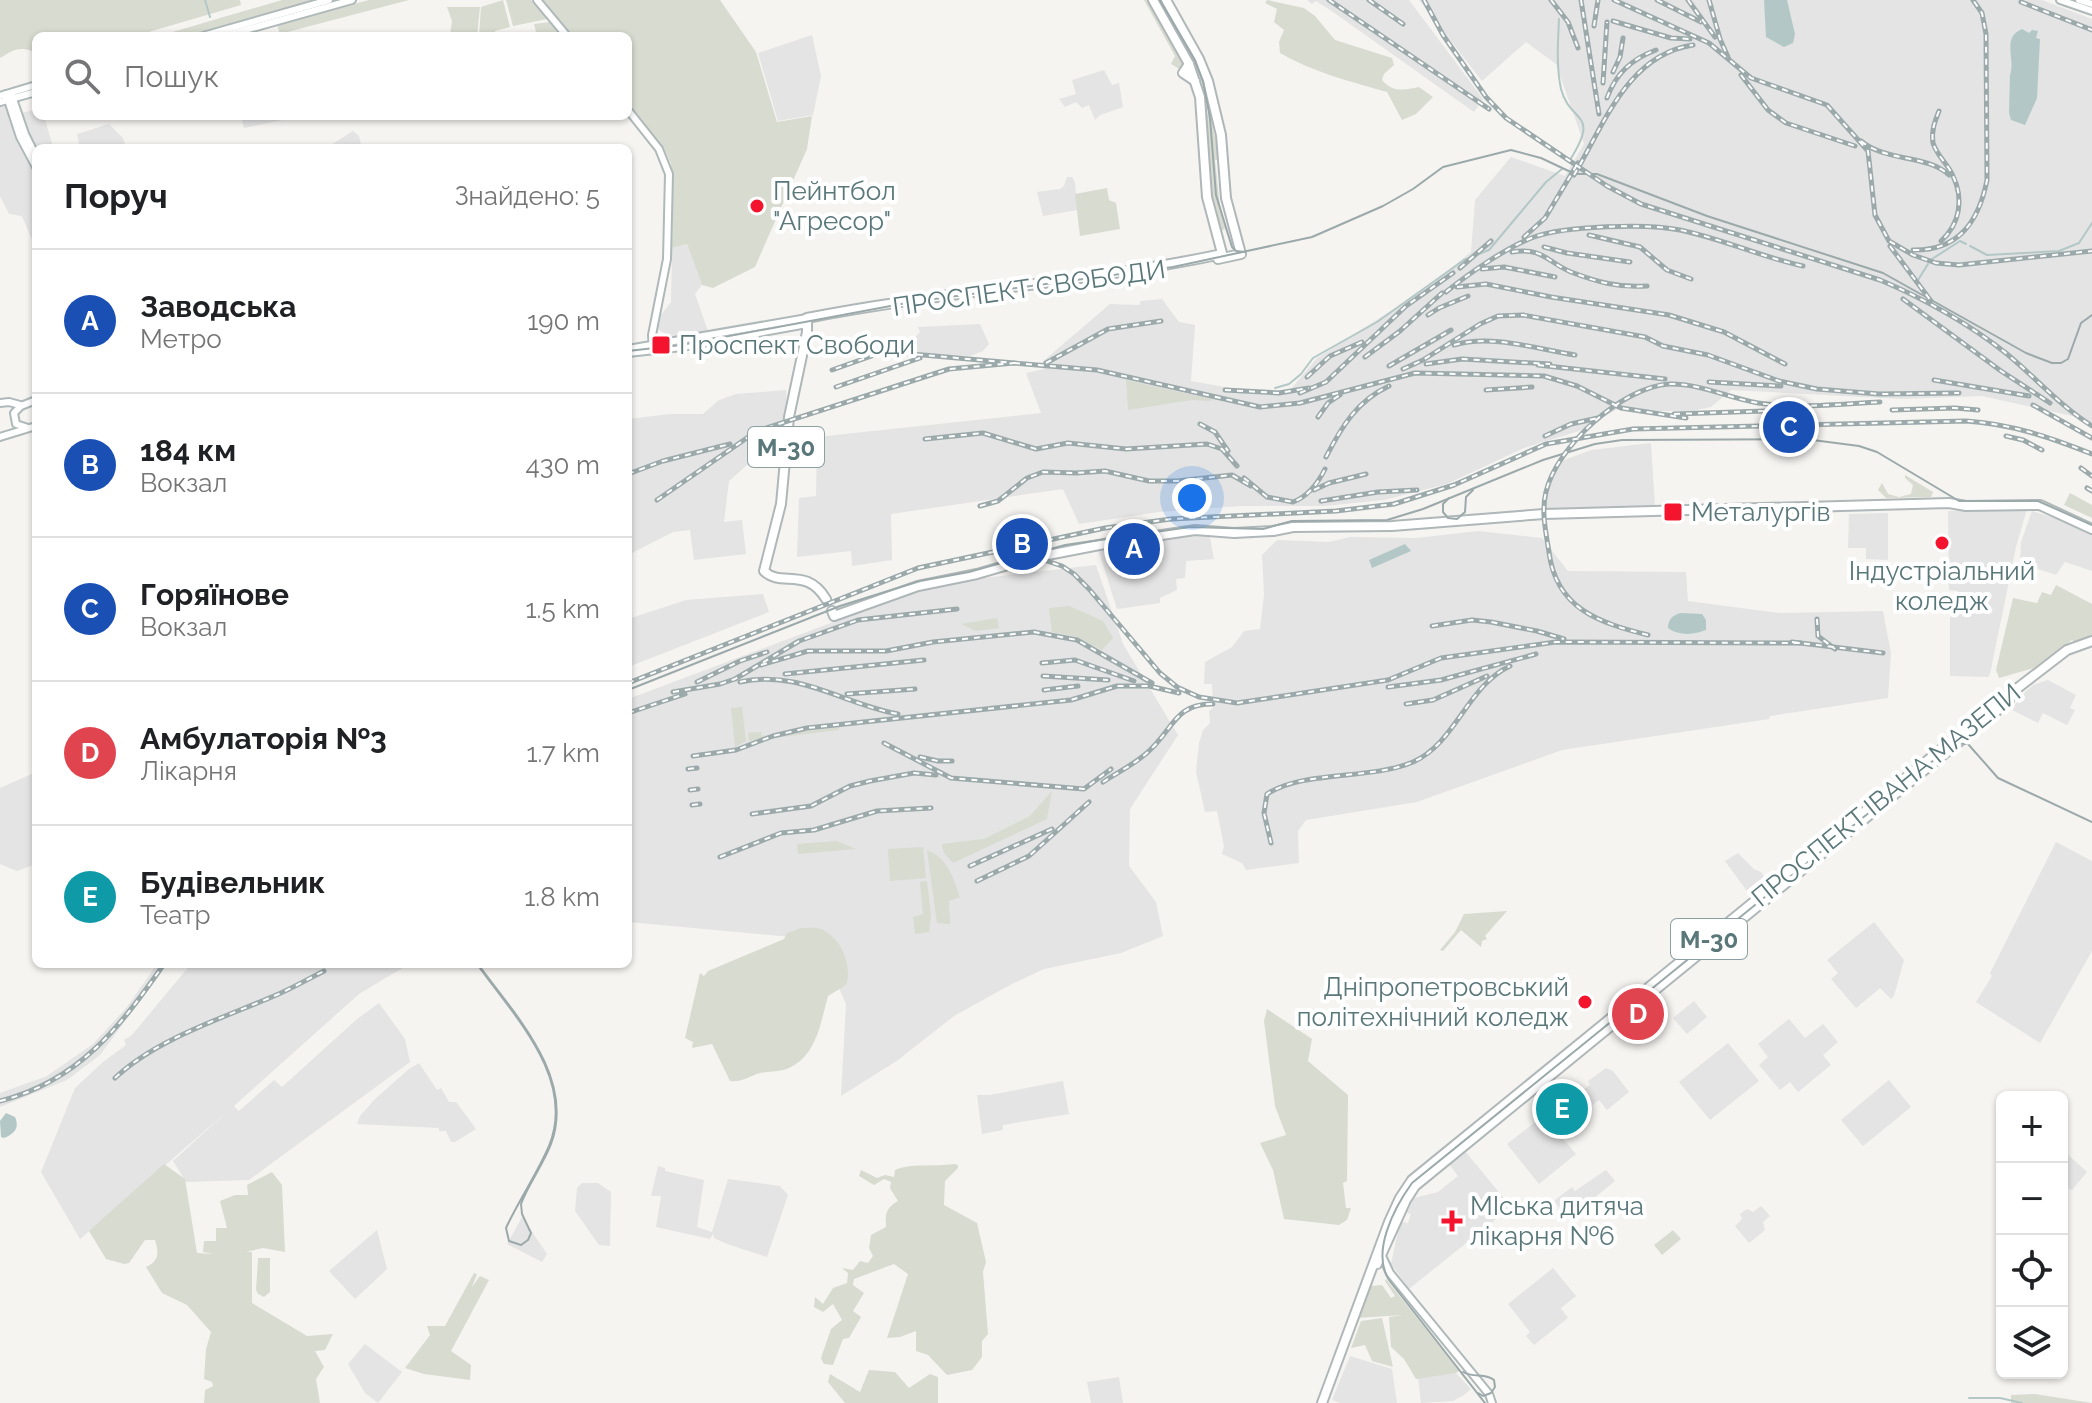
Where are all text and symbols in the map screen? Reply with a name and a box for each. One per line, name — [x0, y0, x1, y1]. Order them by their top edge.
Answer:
search box — [32, 32, 632, 120]
icon: search — [60, 54, 104, 98]
text: Пошук — [124, 59, 219, 94]
text: Поруч — [64, 176, 168, 216]
place label: Пейнтбол "Агресор" — [773, 176, 896, 236]
text: Знайдено: 5 — [454, 181, 600, 211]
marker: Пейнтбол "Агресор" — [748, 197, 766, 215]
street label: ПРОСПЕКТ СВОБОДИ — [891, 254, 1167, 322]
text: Заводська — [140, 289, 297, 324]
text: A — [81, 306, 99, 336]
text: 190 m — [527, 306, 600, 336]
text: Метро — [140, 324, 222, 354]
place label: Проспект Свободи — [679, 330, 915, 360]
marker: Проспект Свободи — [650, 334, 672, 356]
pin: C — [1763, 397, 1815, 457]
road number: М-30 — [748, 427, 824, 467]
text: 184 км — [140, 433, 236, 468]
text: B — [81, 450, 99, 480]
text: 430 m — [525, 450, 600, 480]
text: Вокзал — [140, 468, 227, 498]
your location — [1172, 478, 1212, 518]
place label: Металургів — [1691, 497, 1830, 527]
marker: Металургів — [1662, 501, 1684, 523]
pin: B — [996, 514, 1048, 574]
pin: A — [1108, 519, 1160, 579]
marker: Індустріальний коледж — [1933, 534, 1951, 552]
place label: Індустріальний коледж — [1849, 556, 2035, 616]
text: Горяїнове — [140, 577, 289, 612]
text: C — [81, 594, 99, 624]
text: 1.5 km — [525, 594, 600, 624]
text: Вокзал — [140, 612, 227, 642]
street label: ПРОСПЕКТ ІВАНА МАЗЕПИ — [1746, 677, 2026, 913]
text: Амбулаторія №3 — [140, 721, 387, 756]
text: D — [81, 738, 99, 768]
text: 1.7 km — [526, 738, 600, 768]
text: Лікарня — [140, 756, 237, 786]
text: Будівельник — [140, 865, 325, 900]
text: E — [82, 882, 98, 912]
text: 1.8 km — [524, 882, 600, 912]
text: Театр — [140, 900, 211, 930]
road number: М-30 — [1671, 919, 1747, 959]
place label: Дніпропетровський політехнічний коледж — [1297, 972, 1569, 1032]
pin: D — [1612, 984, 1664, 1044]
marker: Дніпропетровський політехнічний коледж — [1576, 993, 1594, 1011]
pin: E — [1536, 1079, 1588, 1139]
map controls — [1996, 1091, 2068, 1379]
button: + — [1996, 1091, 2068, 1163]
button: − — [1996, 1163, 2068, 1235]
place label: МІська дитяча лікарня №6 — [1470, 1191, 1644, 1251]
marker: МІська дитяча лікарня №6 — [1441, 1210, 1463, 1232]
button: locate — [1996, 1235, 2068, 1307]
button: layers — [1996, 1307, 2068, 1379]

